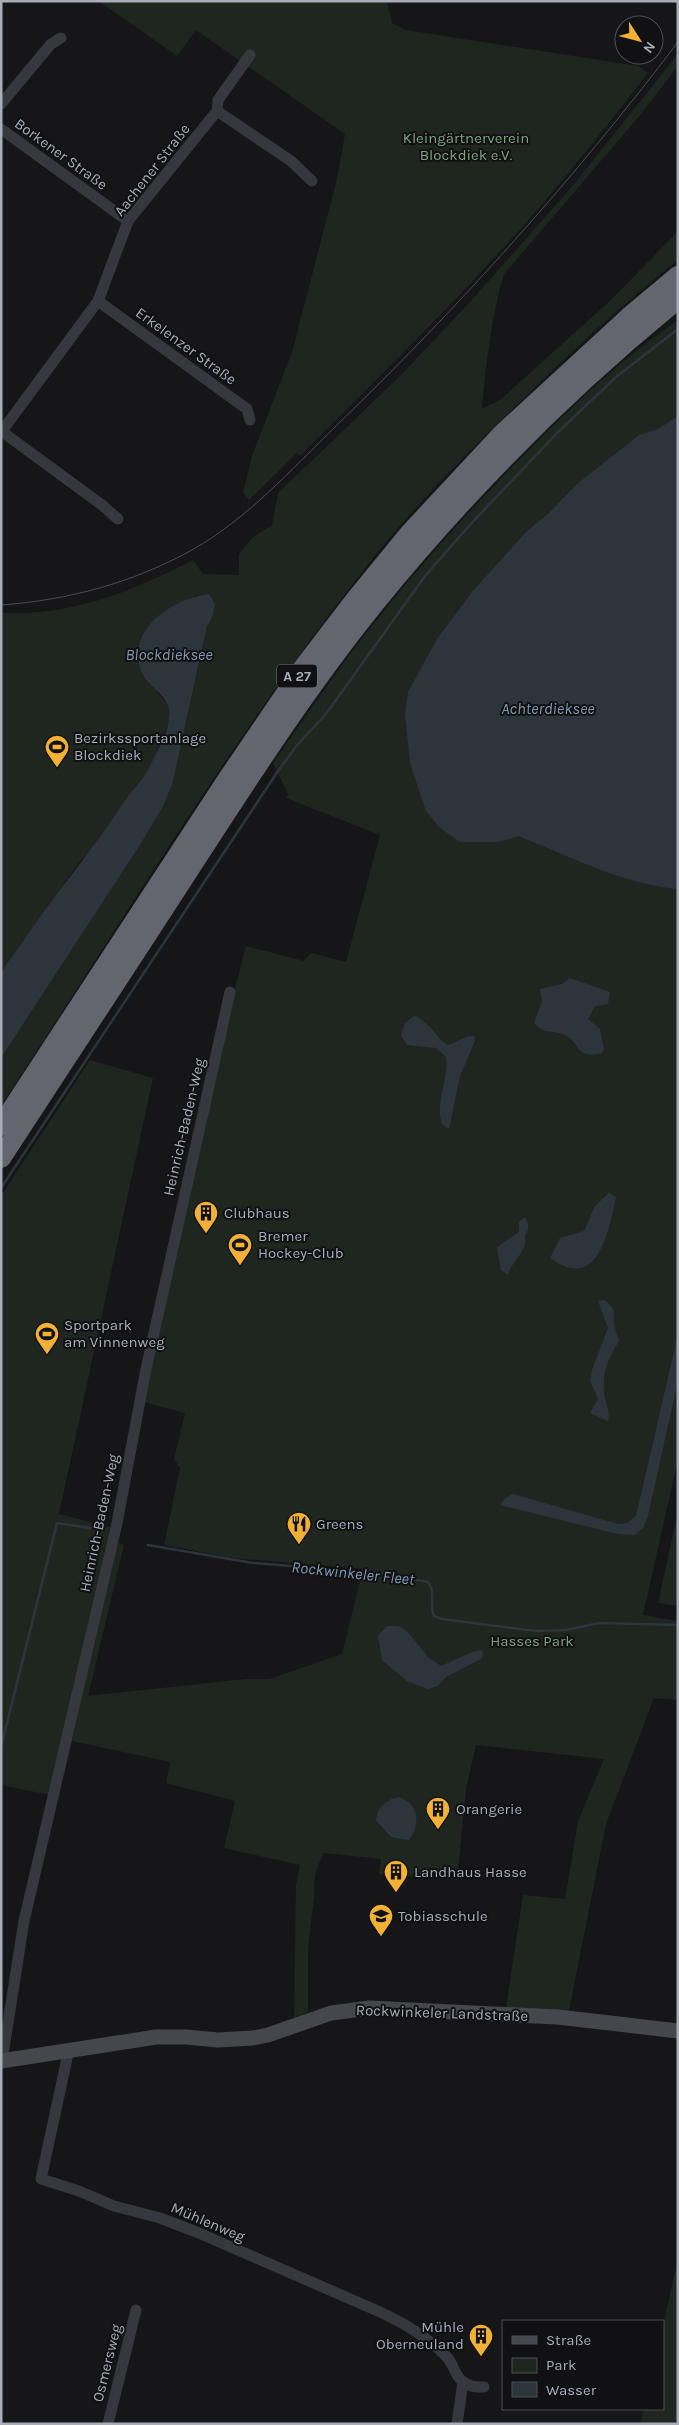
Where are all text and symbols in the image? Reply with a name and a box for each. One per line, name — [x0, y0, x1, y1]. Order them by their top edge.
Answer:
north arrow — [614, 15, 664, 65]
text: N — [639, 38, 659, 56]
street label: Borkener Straße — [11, 114, 111, 194]
street label: Aachener Straße — [110, 120, 194, 220]
park label: Kleingärtnerverein Blockdiek e.V. — [403, 129, 529, 164]
street label: Erkelenzer Straße — [132, 303, 240, 389]
water label: Blockdieksee — [125, 645, 213, 664]
road number: A 27 — [277, 664, 317, 688]
water label: Achterdieksee — [501, 699, 595, 718]
place label: Bezirkssportanlage Blockdiek — [74, 729, 206, 764]
sports icon: Bezirkssportanlage Blockdiek — [44, 734, 70, 768]
street label: Heinrich-Baden-Weg — [159, 1056, 209, 1198]
building icon: Clubhaus — [193, 1200, 219, 1234]
place label: Clubhaus — [224, 1204, 290, 1222]
place label: Bremer Hockey-Club — [258, 1227, 344, 1262]
sports icon: Bremer Hockey-Club — [227, 1232, 253, 1266]
place label: Sportpark am Vinnenweg — [64, 1316, 165, 1351]
sports icon: Sportpark am Vinnenweg — [34, 1321, 60, 1355]
street label: Heinrich-Baden-Weg — [76, 1452, 123, 1594]
restaurant icon: Greens — [286, 1511, 312, 1545]
place label: Greens — [316, 1515, 363, 1533]
water label: Rockwinkeler Fleet — [291, 1557, 416, 1589]
park label: Hasses Park — [490, 1632, 574, 1650]
building icon: Orangerie — [425, 1796, 451, 1830]
place label: Orangerie — [456, 1800, 522, 1818]
building icon: Landhaus Hasse — [383, 1859, 409, 1893]
place label: Landhaus Hasse — [414, 1863, 527, 1881]
school or university icon: Tobiasschule — [368, 1903, 394, 1937]
place label: Tobiasschule — [398, 1907, 488, 1925]
street label: Rockwinkeler Landstraße — [356, 2001, 528, 2025]
street label: Mühlenweg — [168, 2198, 248, 2246]
place label: Mühle Oberneuland — [376, 2318, 464, 2353]
legend — [502, 2320, 664, 2410]
street label: Osmersweg — [89, 2322, 125, 2404]
building icon: Mühle Oberneuland — [468, 2323, 494, 2357]
text: Straße — [546, 2331, 591, 2349]
text: Park — [546, 2356, 576, 2374]
text: Wasser — [546, 2381, 597, 2399]

